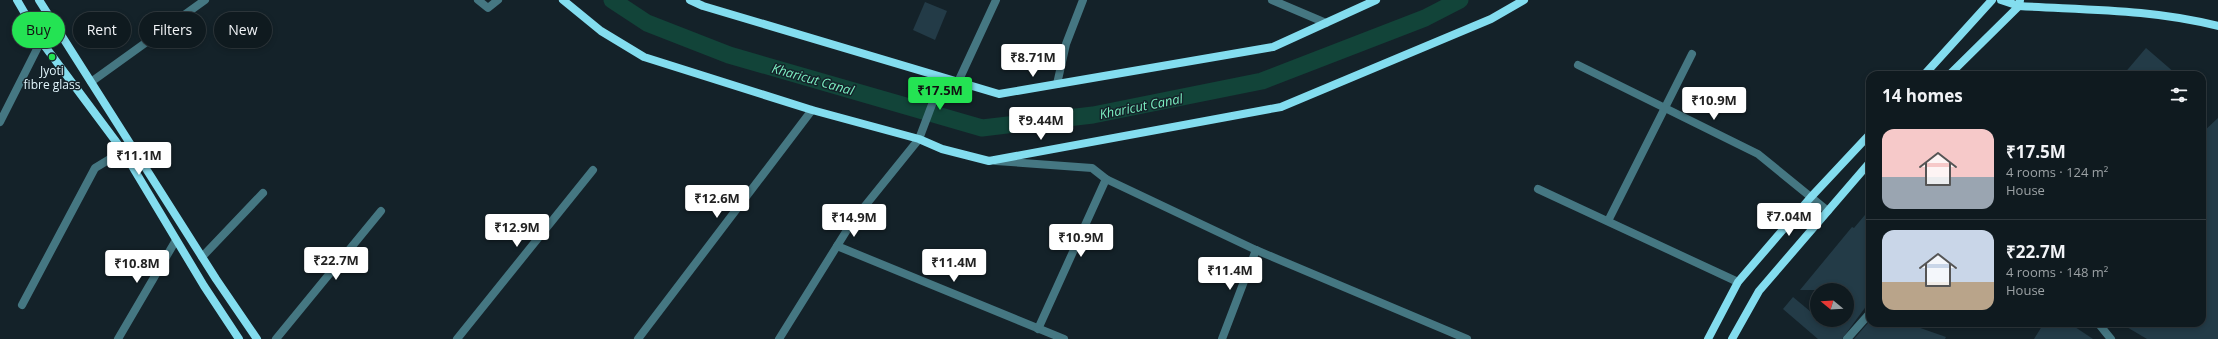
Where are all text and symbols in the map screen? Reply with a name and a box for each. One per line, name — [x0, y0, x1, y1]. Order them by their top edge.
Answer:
chip: Buy — [12, 12, 65, 48]
chip: Rent — [73, 12, 131, 48]
chip: Filters — [139, 12, 206, 48]
chip: New — [214, 12, 272, 48]
pin: ₹8.71M — [1000, 44, 1066, 78]
text: ₹8.71M — [1010, 48, 1056, 66]
marker: Jyoti fibre glass — [47, 52, 57, 62]
water label: Kharicut Canal — [770, 59, 857, 100]
place label: Jyoti fibre glass — [24, 62, 81, 93]
pin: ₹17.5M — [907, 77, 973, 111]
text: ₹17.5M — [917, 81, 963, 99]
text: 14 homes — [1882, 84, 1963, 107]
icon: filters — [2168, 84, 2190, 106]
pin: ₹10.9M — [1681, 87, 1747, 121]
water label: Kharicut Canal — [1098, 89, 1185, 123]
text: ₹10.9M — [1691, 91, 1737, 109]
pin: ₹9.44M — [1008, 107, 1074, 141]
text: ₹9.44M — [1018, 111, 1064, 129]
text: ₹17.5M — [2006, 140, 2066, 163]
pin: ₹11.1M — [106, 142, 172, 176]
icon: home — [1914, 145, 1962, 193]
text: ₹11.1M — [116, 146, 162, 164]
text: 4 rooms · 124 m² — [2006, 163, 2108, 181]
text: House — [2006, 181, 2045, 199]
pin: ₹12.6M — [684, 185, 750, 219]
text: ₹12.6M — [694, 189, 740, 207]
pin: ₹7.04M — [1756, 203, 1822, 237]
pin: ₹14.9M — [821, 204, 887, 238]
text: ₹7.04M — [1766, 207, 1812, 225]
text: ₹14.9M — [831, 208, 877, 226]
pin: ₹12.9M — [484, 214, 550, 248]
text: ₹12.9M — [494, 218, 540, 236]
pin: ₹10.9M — [1048, 224, 1114, 258]
text: ₹10.9M — [1058, 228, 1104, 246]
text: ₹22.7M — [2006, 240, 2066, 263]
icon: home — [1914, 246, 1962, 294]
pin: ₹22.7M — [303, 247, 369, 281]
pin: ₹11.4M — [921, 249, 987, 283]
pin: ₹10.8M — [104, 250, 170, 284]
text: ₹22.7M — [313, 251, 359, 269]
text: ₹11.4M — [931, 253, 977, 271]
text: ₹10.8M — [114, 254, 160, 272]
pin: ₹11.4M — [1197, 257, 1263, 291]
text: ₹11.4M — [1207, 261, 1253, 279]
text: 4 rooms · 148 m² — [2006, 263, 2108, 281]
text: House — [2006, 281, 2045, 299]
north arrow — [1810, 283, 1854, 327]
map controls — [1810, 283, 1854, 327]

